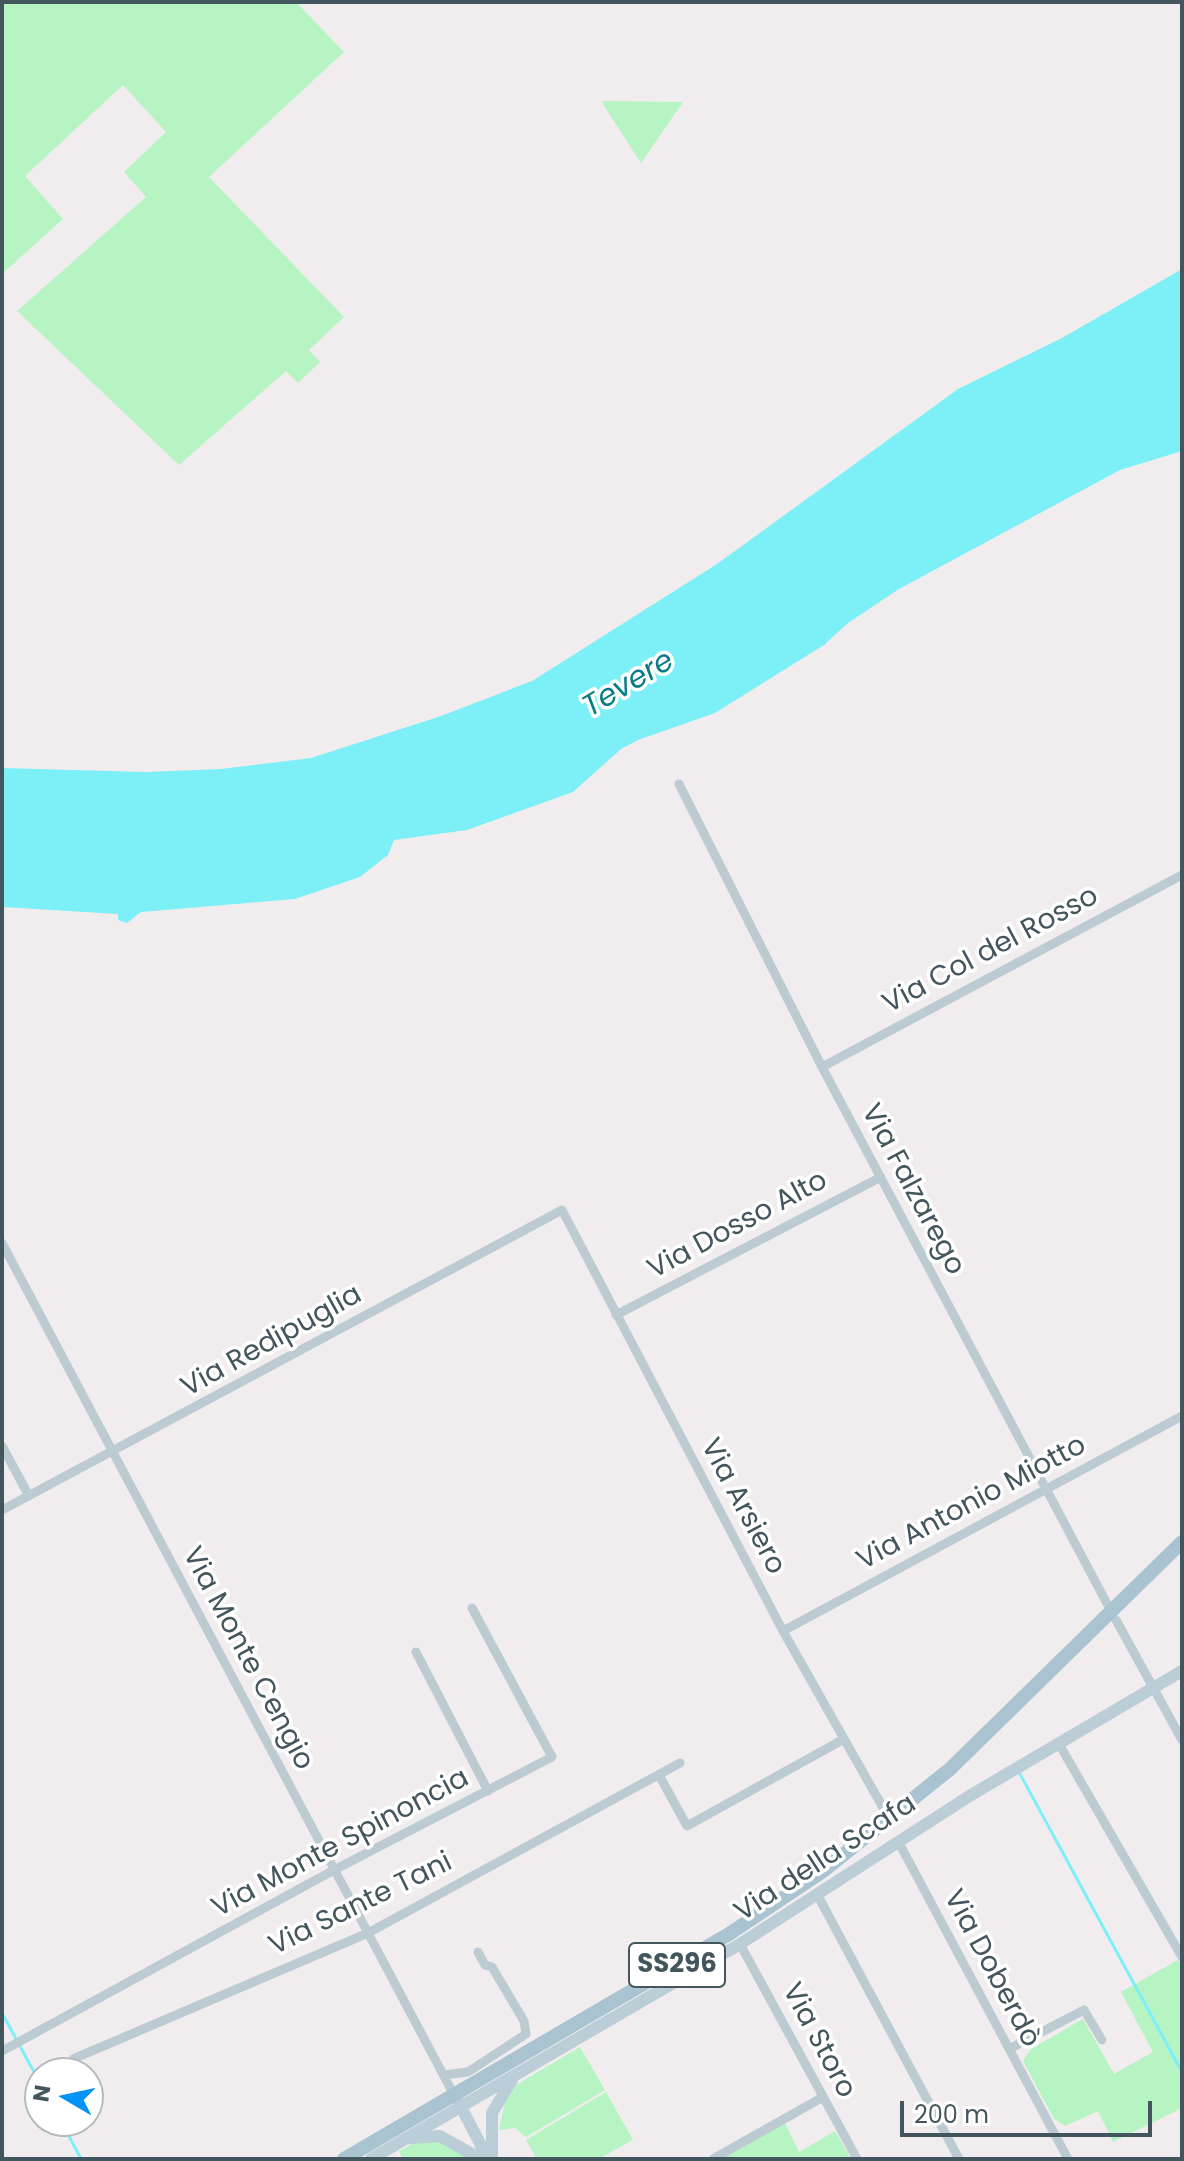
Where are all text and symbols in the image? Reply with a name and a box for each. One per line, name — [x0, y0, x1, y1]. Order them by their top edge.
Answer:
water label: Tevere — [577, 644, 681, 726]
street label: Via Col del Rosso — [878, 880, 1104, 1022]
street label: Via Falzarego — [853, 1099, 971, 1281]
street label: Via Dosso Alto — [643, 1165, 833, 1287]
street label: Via Redipuglia — [176, 1279, 368, 1405]
street label: Via Antonio Miotto — [852, 1429, 1092, 1579]
street label: Via Arsiero — [692, 1433, 792, 1581]
street label: Via Monte Cengio — [174, 1542, 320, 1776]
street label: Via Monte Spinoncia — [207, 1762, 475, 1926]
street label: Via della Scafa — [729, 1788, 923, 1930]
street label: Via Sante Tani — [264, 1846, 458, 1964]
street label: Via Doberdò — [935, 1885, 1047, 2053]
road number: SS296 — [629, 1943, 725, 1987]
street label: Via Storo — [774, 1978, 862, 2104]
north arrow — [24, 2057, 104, 2137]
text: N — [25, 2083, 58, 2104]
scale bar — [904, 2085, 1156, 2135]
text: 200 m — [914, 2098, 989, 2131]

